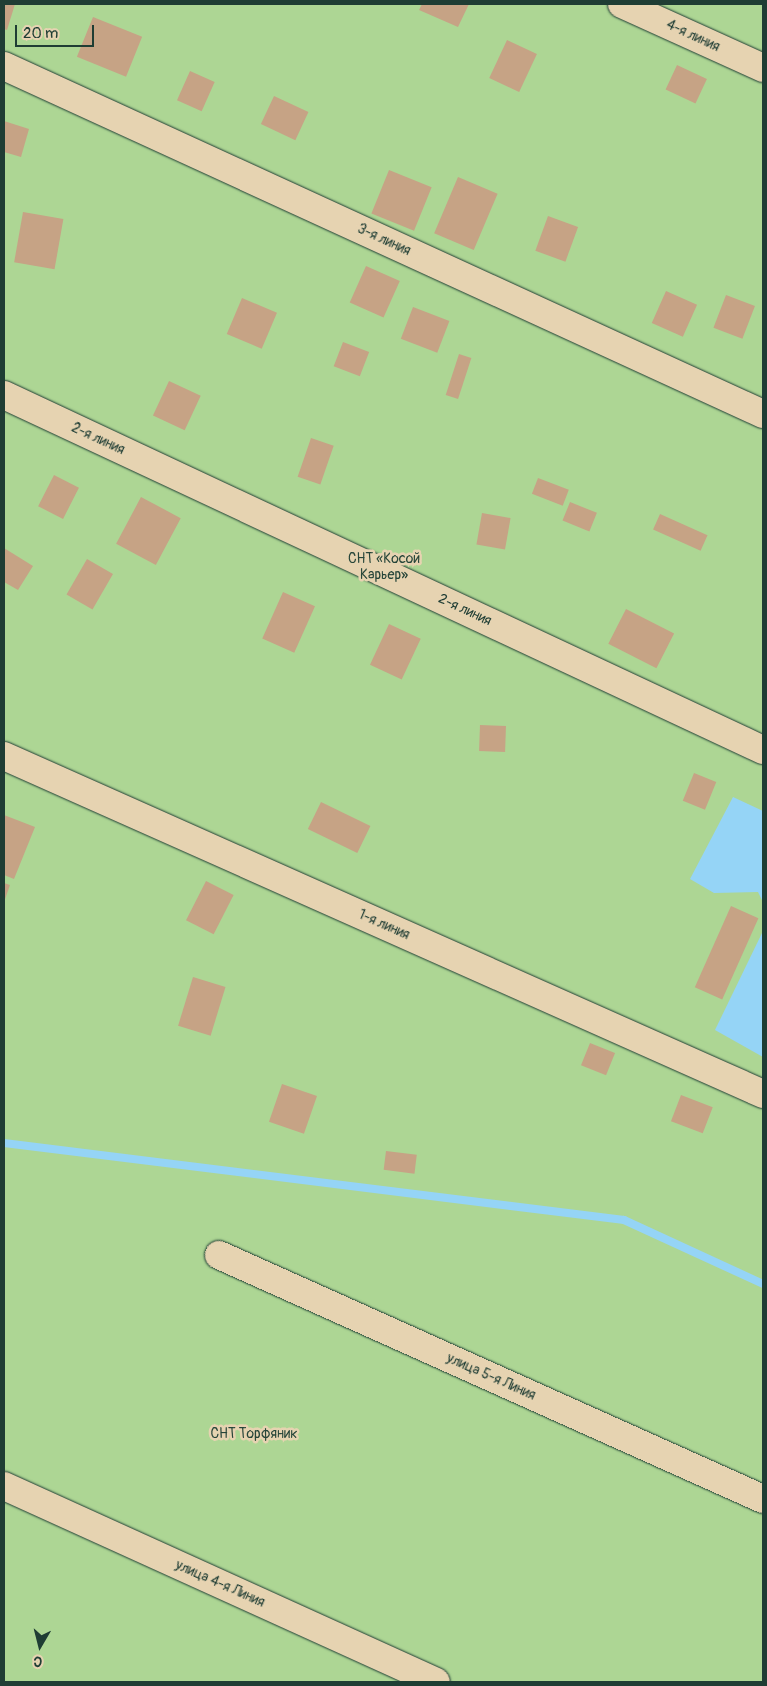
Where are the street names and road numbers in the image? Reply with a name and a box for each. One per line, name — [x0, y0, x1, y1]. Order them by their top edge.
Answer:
street label: 4-я линия — [664, 16, 722, 56]
street label: 3-я линия — [355, 220, 413, 260]
street label: 2-я линия — [69, 419, 127, 459]
street label: 2-я линия — [436, 590, 494, 630]
street label: 1-я линия — [356, 906, 412, 944]
street label: улица 5-я Линия — [444, 1350, 538, 1404]
street label: улица 4-я Линия — [173, 1557, 267, 1611]

